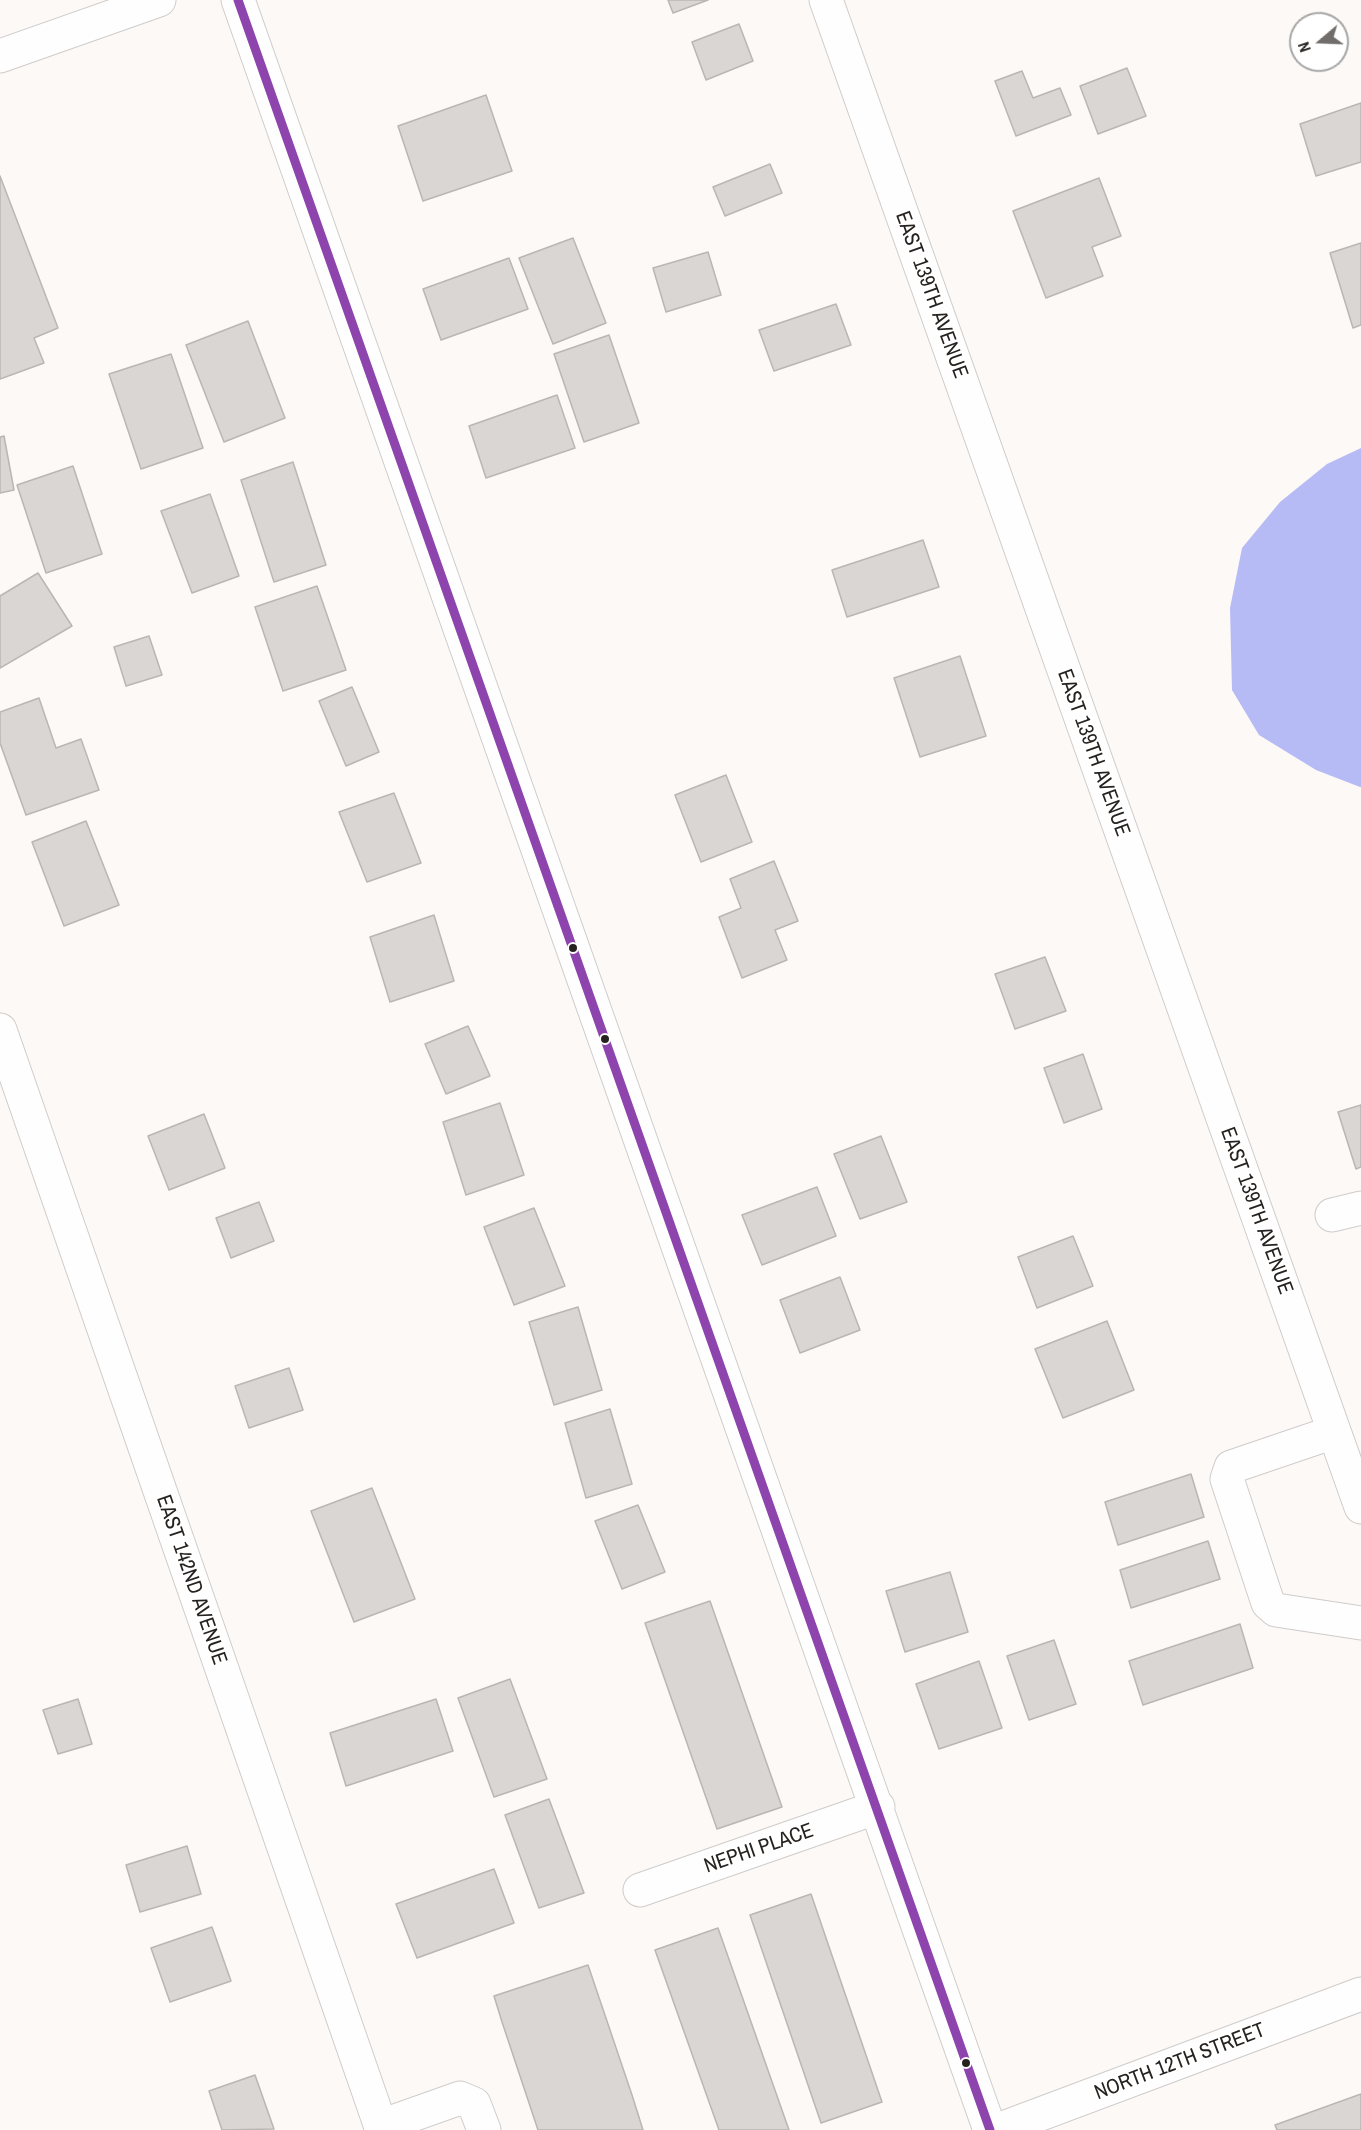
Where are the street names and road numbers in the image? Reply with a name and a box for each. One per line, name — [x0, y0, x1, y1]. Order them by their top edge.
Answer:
street label: EAST 139TH AVENUE — [889, 208, 973, 382]
street label: EAST 139TH AVENUE — [1051, 666, 1135, 840]
street label: EAST 139TH AVENUE — [1214, 1124, 1298, 1298]
street label: EAST 142ND AVENUE — [150, 1492, 232, 1668]
street label: NEPHI PLACE — [701, 1819, 817, 1879]
street label: NORTH 12TH STREET — [1091, 2018, 1269, 2106]

